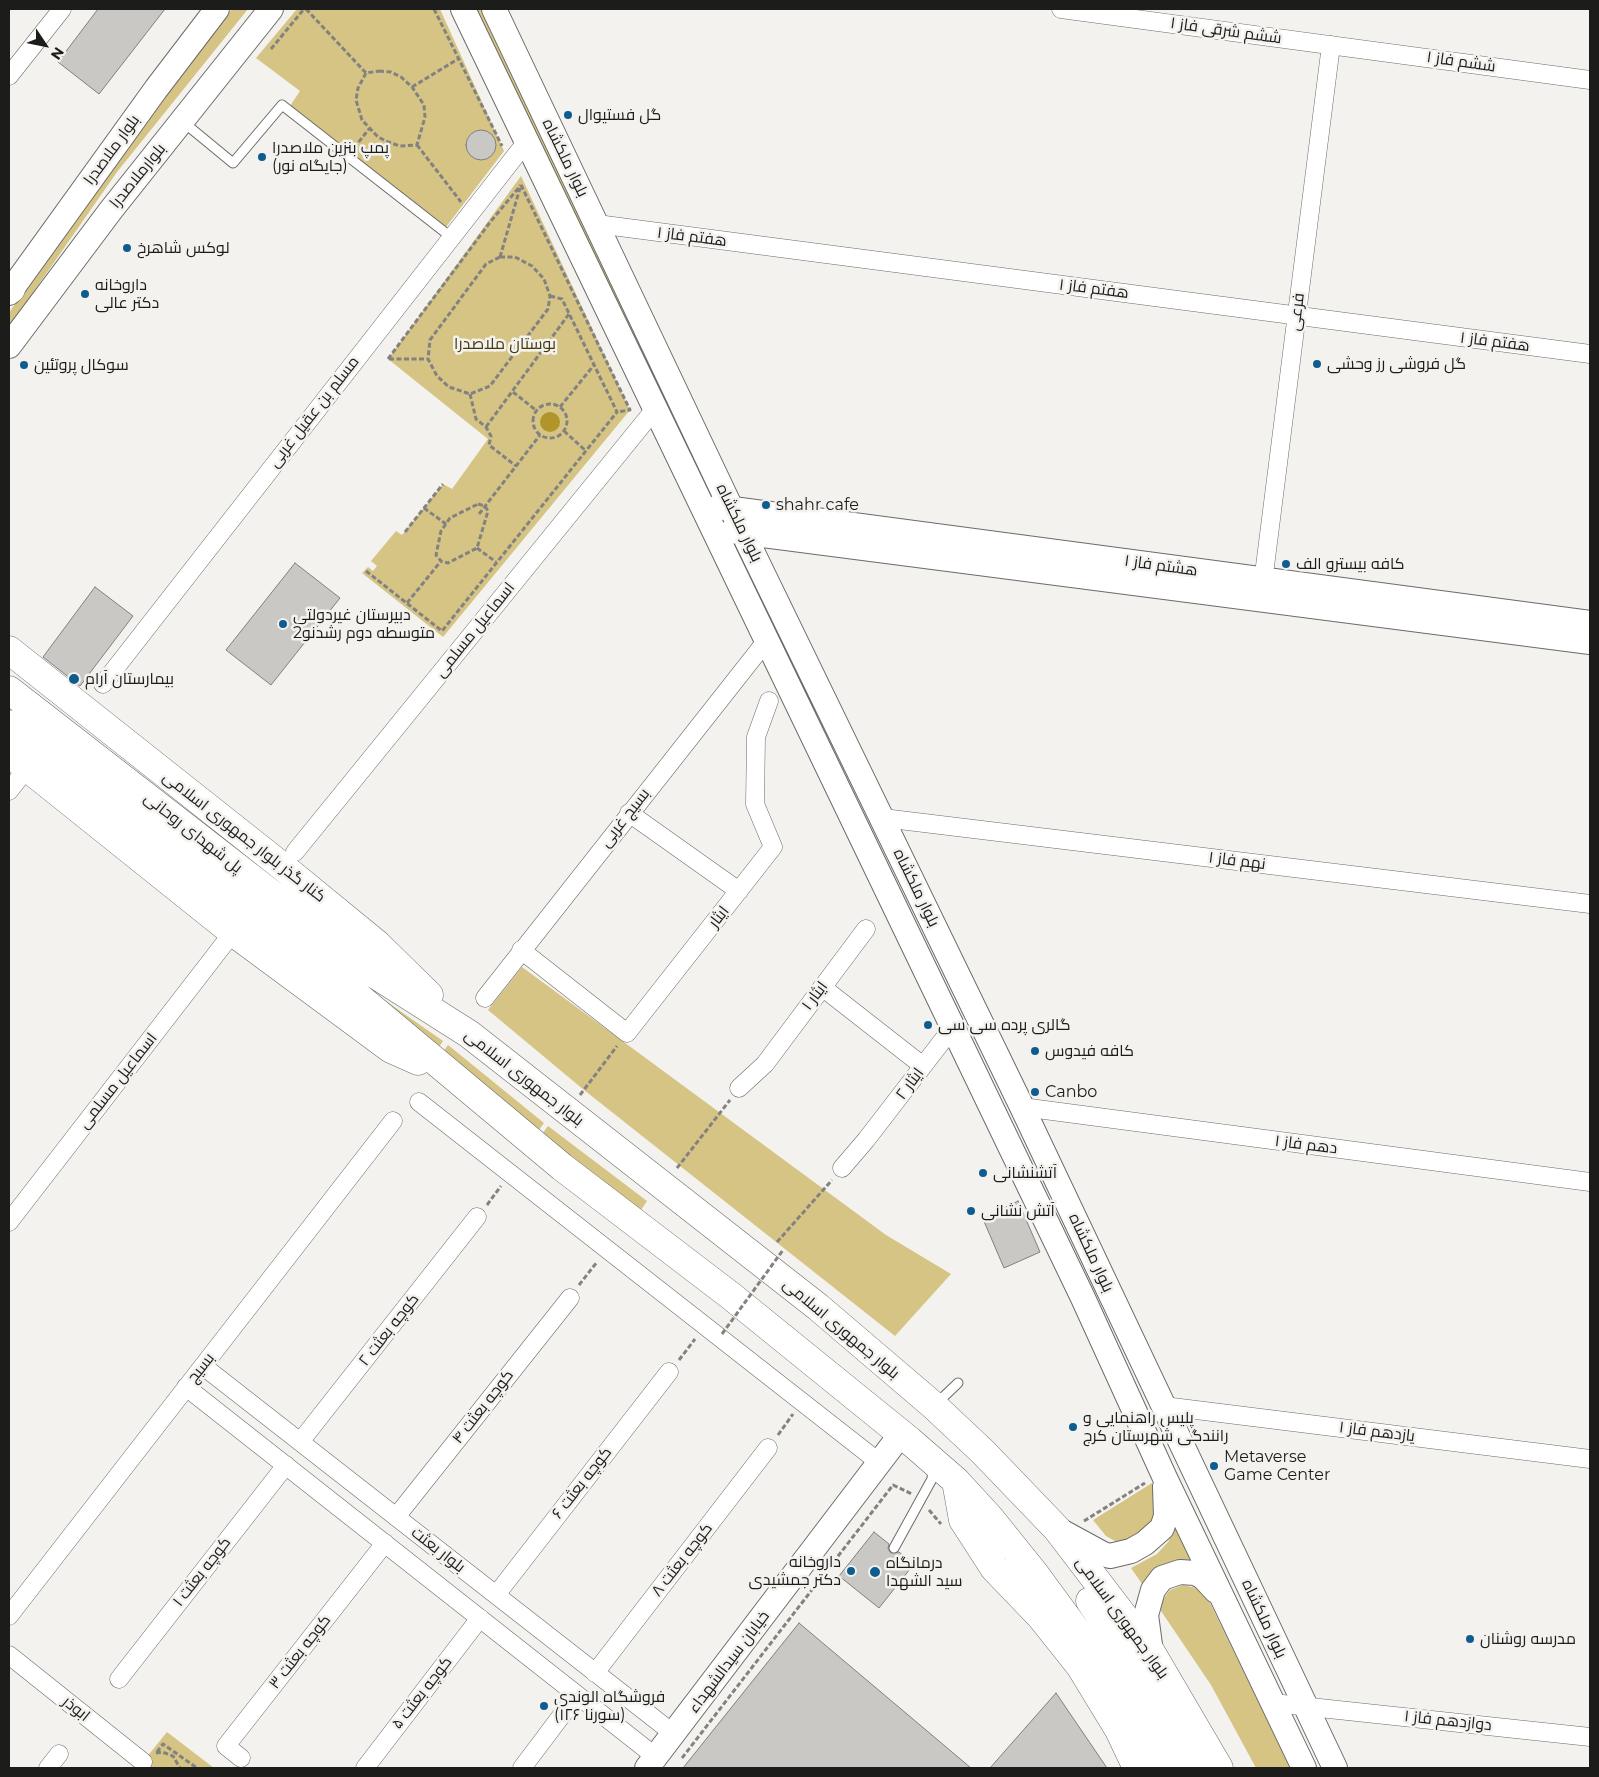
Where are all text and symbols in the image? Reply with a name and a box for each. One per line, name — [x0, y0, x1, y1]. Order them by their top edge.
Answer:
street label: ششم شرقی فاز ۱ — [1169, 14, 1283, 48]
north arrow — [20, 20, 70, 70]
text: N — [47, 44, 68, 63]
street label: ششم فاز ۱ — [1425, 48, 1497, 76]
place label: گل فستیوال — [578, 105, 661, 125]
marker: گل فستیوال — [562, 109, 574, 121]
street label: بلوار ملاصدرا — [80, 111, 144, 189]
street label: بلوار ملکشاه — [538, 116, 592, 200]
place label: پمپ بنزین ملاصدرا (جایگاه نور) — [272, 138, 389, 176]
street label: بلوارملاصدرا — [106, 140, 170, 212]
marker: پمپ بنزین ملاصدرا (جایگاه نور) — [256, 151, 268, 163]
street label: هفتم فاز ۱ — [656, 223, 728, 251]
place label: لوکس شاهرخ — [137, 238, 230, 258]
marker: لوکس شاهرخ — [121, 242, 133, 254]
place label: داروخانه دکتر عالی — [95, 275, 159, 313]
street label: هفتم فاز ۱ — [1058, 275, 1130, 303]
marker: داروخانه دکتر عالی — [79, 288, 91, 300]
street label: فرعی — [1285, 292, 1309, 332]
street label: هفتم فاز ۱ — [1459, 328, 1531, 356]
park label: بوستان ملاصدرا — [454, 334, 556, 354]
street label: مسلم بن عقیل غربی — [265, 353, 363, 471]
place label: گل فروشی رز وحشی — [1327, 354, 1466, 374]
place label: سوکال پروتئین — [34, 355, 129, 375]
marker: گل فروشی رز وحشی — [1311, 358, 1323, 370]
marker: سوکال پروتئین — [18, 359, 30, 371]
street label: بلوار ملکشاه — [712, 481, 766, 565]
place label: shahr cafe — [776, 495, 859, 515]
marker: shahr cafe — [760, 499, 772, 511]
street label: هشتم فاز ۱ — [1123, 551, 1199, 581]
place label: کافه بیسترو الف — [1296, 554, 1405, 574]
marker: کافه بیسترو الف — [1280, 558, 1292, 570]
street label: اسماعیل مسلمی — [431, 579, 519, 681]
place label: دبیرستان غیردولتی متوسطه دوم رشدنو2 — [293, 605, 435, 643]
marker: دبیرستان غیردولتی متوسطه دوم رشدنو2 — [277, 618, 289, 630]
place label: بیمارستان آرام — [85, 669, 174, 689]
marker: بیمارستان آرام — [67, 672, 81, 686]
street label: کنار گذر بلوار جمهوری اسلامی — [159, 767, 329, 907]
street label: بسیج غربی — [596, 785, 654, 851]
street label: پل شهدای روحانی — [140, 789, 246, 877]
street label: بلوار ملکشاه — [889, 846, 943, 930]
street label: نهم فاز ۱ — [1207, 848, 1267, 874]
street label: ایثار — [705, 902, 733, 932]
street label: ایثار ۱ — [798, 978, 832, 1014]
place label: گالری پرده سی سی — [938, 1015, 1071, 1035]
marker: گالری پرده سی سی — [922, 1019, 934, 1031]
street label: بلوار جمهوری اسلامی — [461, 1025, 587, 1131]
street label: اسماعیل مسلمی — [75, 1029, 161, 1133]
place label: كافه فيدوس — [1045, 1041, 1134, 1061]
marker: كافه فيدوس — [1029, 1045, 1041, 1057]
street label: ایثار ۲ — [892, 1064, 928, 1104]
place label: Canbo — [1045, 1082, 1097, 1102]
marker: Canbo — [1029, 1086, 1041, 1098]
street label: دهم فاز ۱ — [1274, 1132, 1338, 1158]
place label: آتشنشانی — [993, 1163, 1057, 1183]
marker: آتشنشانی — [977, 1167, 989, 1179]
place label: آتش نشانی — [981, 1201, 1055, 1221]
marker: آتش نشانی — [965, 1205, 977, 1217]
street label: بلوار ملکشاه — [1064, 1211, 1118, 1295]
street label: بلوار جمهوری اسلامی — [779, 1275, 903, 1383]
street label: کوچه بعثت ۲ — [355, 1290, 423, 1370]
street label: بسیج — [183, 1349, 219, 1387]
street label: کوچه بعثت ۴ — [448, 1366, 518, 1448]
place label: پلیس راهنمایی و رانندگی شهرستان کرج — [1083, 1408, 1228, 1446]
street label: یازدهم فاز ۱ — [1338, 1418, 1416, 1446]
marker: پلیس راهنمایی و رانندگی شهرستان کرج — [1067, 1421, 1079, 1433]
street label: کوچه بعثت ۶ — [548, 1443, 616, 1523]
place label: Metaverse Game Center — [1224, 1447, 1330, 1485]
marker: Metaverse Game Center — [1208, 1460, 1220, 1472]
street label: کوچه بعثت ۸ — [647, 1519, 717, 1601]
street label: بلوار بعثت — [407, 1523, 469, 1577]
street label: کوچه بعثت ۱ — [169, 1533, 235, 1611]
place label: داروخانه دکتر جمشیدی — [749, 1552, 841, 1590]
place label: درمانگاه سید الشهدا — [886, 1553, 963, 1591]
street label: بلوار جمهوری اسلامی — [1071, 1553, 1173, 1683]
marker: داروخانه دکتر جمشیدی — [845, 1565, 857, 1577]
marker: درمانگاه سید الشهدا — [868, 1565, 882, 1579]
street label: بلوار ملکشاه — [1237, 1577, 1291, 1661]
street label: خیابان سیدالشهداء — [684, 1607, 774, 1717]
street label: کوچه بعثت ۳ — [265, 1611, 335, 1693]
place label: مدرسه روشنان — [1480, 1629, 1576, 1649]
marker: مدرسه روشنان — [1464, 1633, 1476, 1645]
street label: کوچه بعثت ۵ — [388, 1653, 456, 1733]
place label: فروشگاه الوندی (سورنا ۱۲۶) — [554, 1687, 665, 1725]
street label: ابوذر — [58, 1692, 94, 1726]
marker: فروشگاه الوندی (سورنا ۱۲۶) — [538, 1700, 550, 1712]
street label: دوازدهم فاز ۱ — [1403, 1707, 1493, 1735]

